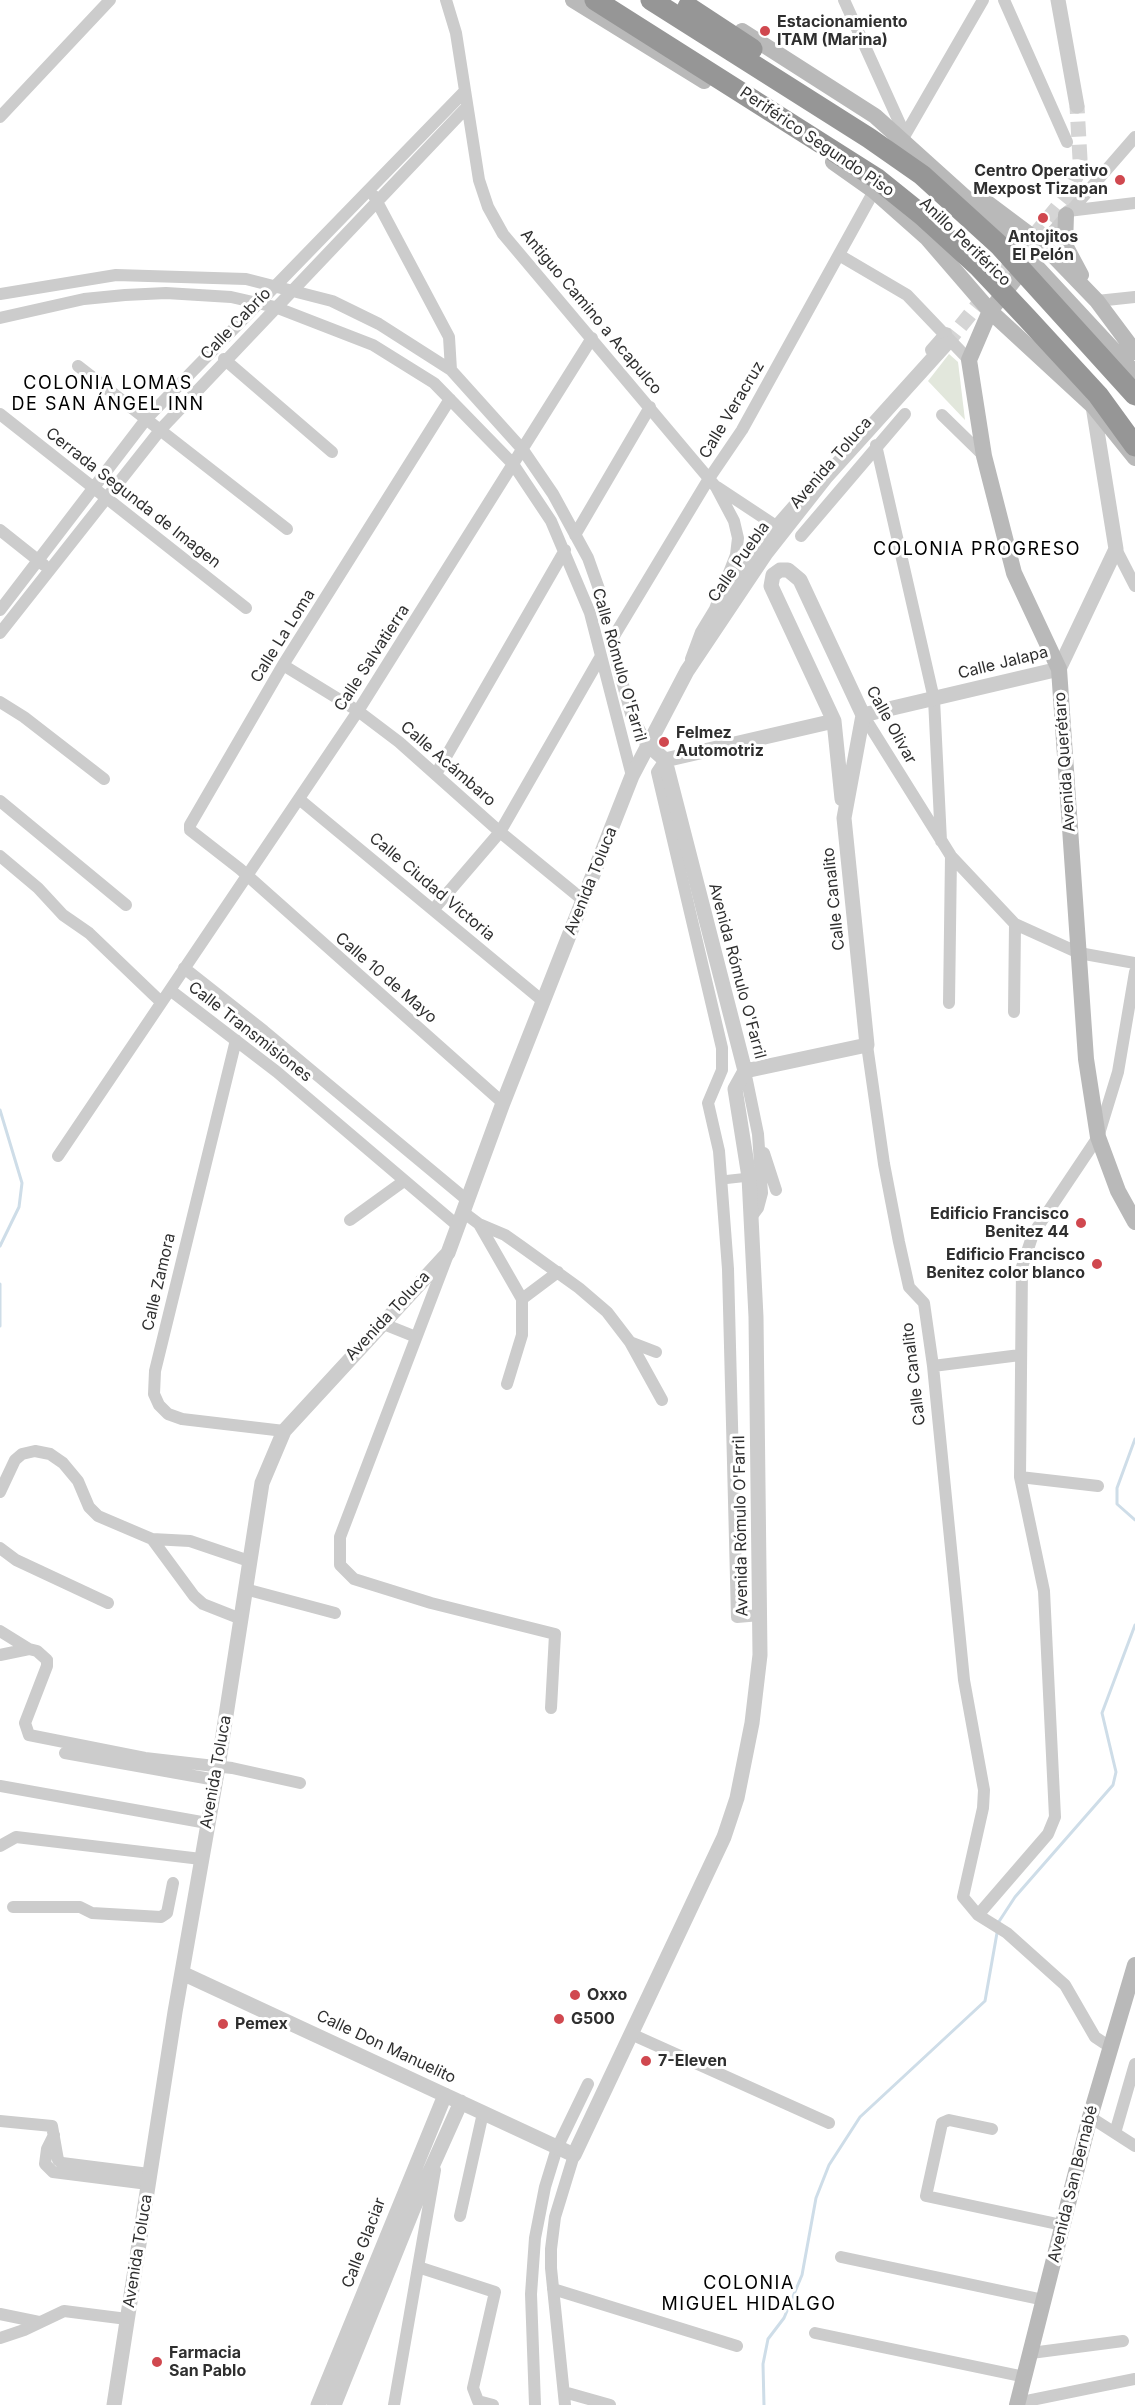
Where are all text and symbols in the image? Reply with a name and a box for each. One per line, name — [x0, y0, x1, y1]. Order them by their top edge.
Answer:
place label: Estacionamiento ITAM (Marina) — [777, 12, 908, 50]
marker: Estacionamiento ITAM (Marina) — [758, 24, 772, 38]
street label: Periférico Segundo Piso — [736, 83, 898, 201]
place label: Centro Operativo Mexpost Tizapan — [973, 161, 1108, 199]
marker: Centro Operativo Mexpost Tizapan — [1113, 173, 1127, 187]
street label: Anillo Periférico — [915, 194, 1015, 290]
marker: Antojitos El Pelón — [1036, 211, 1050, 225]
street label: Antiguo Camino a Acapulco — [516, 225, 666, 399]
place label: Antojitos El Pelón — [1008, 227, 1078, 265]
street label: Calle Cabrío — [197, 284, 275, 364]
street label: Calle Veracruz — [695, 358, 769, 462]
district label: COLONIA LOMAS DE SAN ÁNGEL INN — [12, 373, 204, 416]
street label: Avenida Toluca — [786, 413, 876, 513]
street label: Cerrada Segunda de Imagen — [42, 424, 224, 572]
street label: Calle Puebla — [704, 518, 774, 606]
district label: COLONIA PROGRESO — [873, 539, 1081, 561]
street label: Calle La Loma — [247, 586, 319, 686]
street label: Calle Rómulo O'Farril — [588, 586, 650, 744]
street label: Calle Salvatierra — [330, 601, 414, 715]
street label: Calle Jalapa — [956, 643, 1050, 683]
street label: Calle Olivar — [862, 683, 920, 767]
street label: Avenida Querétaro — [1051, 691, 1079, 833]
street label: Calle Acámbaro — [396, 717, 500, 811]
place label: Felmez Automotriz — [676, 723, 764, 761]
marker: Felmez Automotriz — [657, 735, 671, 749]
street label: Avenida Toluca — [561, 824, 621, 938]
street label: Calle Ciudad Victoria — [365, 829, 499, 945]
street label: Calle Canalito — [819, 846, 849, 952]
street label: Avenida Rómulo O'Farril — [704, 881, 770, 1061]
street label: Calle 10 de Mayo — [331, 929, 441, 1027]
street label: Calle Transmisiones — [184, 978, 316, 1086]
place label: Edificio Francisco Benitez 44 — [930, 1204, 1069, 1242]
marker: Edificio Francisco Benitez 44 — [1074, 1216, 1088, 1230]
street label: Calle Zamora — [138, 1231, 180, 1333]
place label: Edificio Francisco Benitez color blanco — [926, 1245, 1085, 1283]
marker: Edificio Francisco Benitez color blanco — [1090, 1257, 1104, 1271]
street label: Avenida Toluca — [342, 1267, 434, 1365]
street label: Calle Canalito — [898, 1321, 930, 1427]
street label: Avenida Rómulo O'Farril — [730, 1435, 752, 1617]
street label: Avenida Toluca — [197, 1714, 235, 1830]
place label: Oxxo — [587, 1985, 627, 2005]
marker: Oxxo — [568, 1988, 582, 2002]
street label: Calle Don Manuelito — [313, 2006, 459, 2088]
place label: G500 — [571, 2009, 615, 2029]
marker: G500 — [552, 2012, 566, 2026]
place label: Pemex — [235, 2014, 288, 2034]
marker: Pemex — [216, 2017, 230, 2031]
place label: 7-Eleven — [658, 2051, 727, 2071]
marker: 7-Eleven — [639, 2054, 653, 2068]
street label: Avenida San Bernabé — [1044, 2103, 1102, 2265]
street label: Avenida Toluca — [120, 2193, 156, 2309]
street label: Calle Glaciar — [338, 2195, 390, 2291]
district label: COLONIA MIGUEL HIDALGO — [662, 2273, 836, 2316]
place label: Farmacia San Pablo — [169, 2343, 246, 2381]
marker: Farmacia San Pablo — [150, 2355, 164, 2369]

